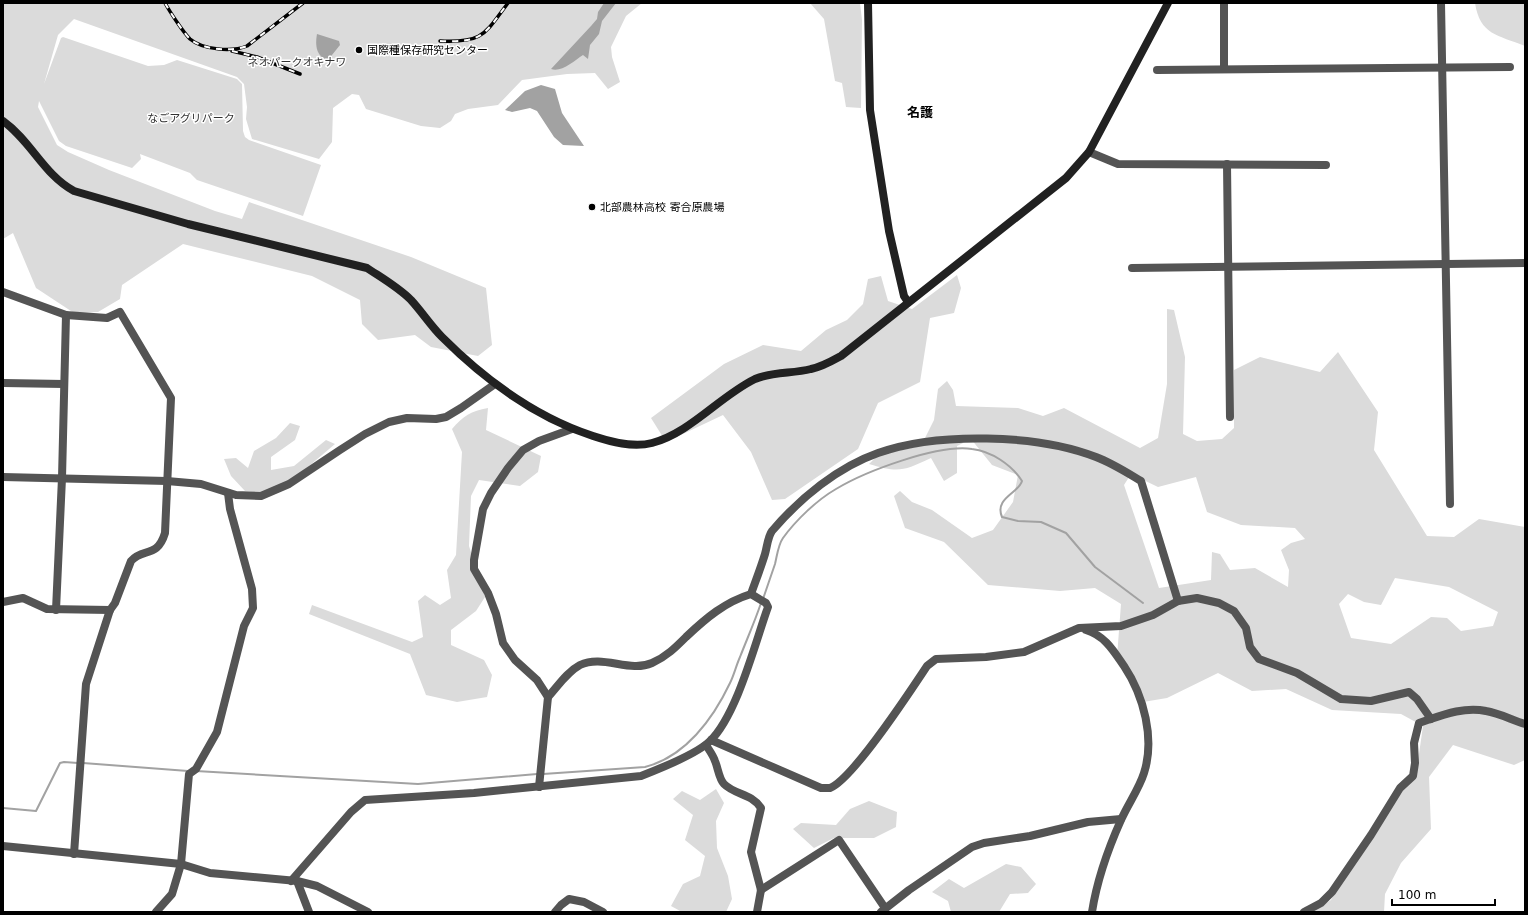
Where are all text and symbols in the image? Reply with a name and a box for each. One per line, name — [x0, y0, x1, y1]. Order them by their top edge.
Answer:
place label: 国際種保存研究センター — [367, 44, 488, 57]
marker: 国際種保存研究センター — [354, 45, 364, 55]
park label: ネオパークオキナワ — [248, 56, 347, 69]
district label: 名護 — [907, 105, 933, 120]
park label: なごアグリパーク — [147, 112, 235, 125]
place label: 北部農林高校 寄合原農場 — [600, 201, 725, 214]
marker: 北部農林高校 寄合原農場 — [587, 202, 597, 212]
scale bar — [1392, 881, 1495, 907]
text: 100 m — [1398, 888, 1436, 902]

